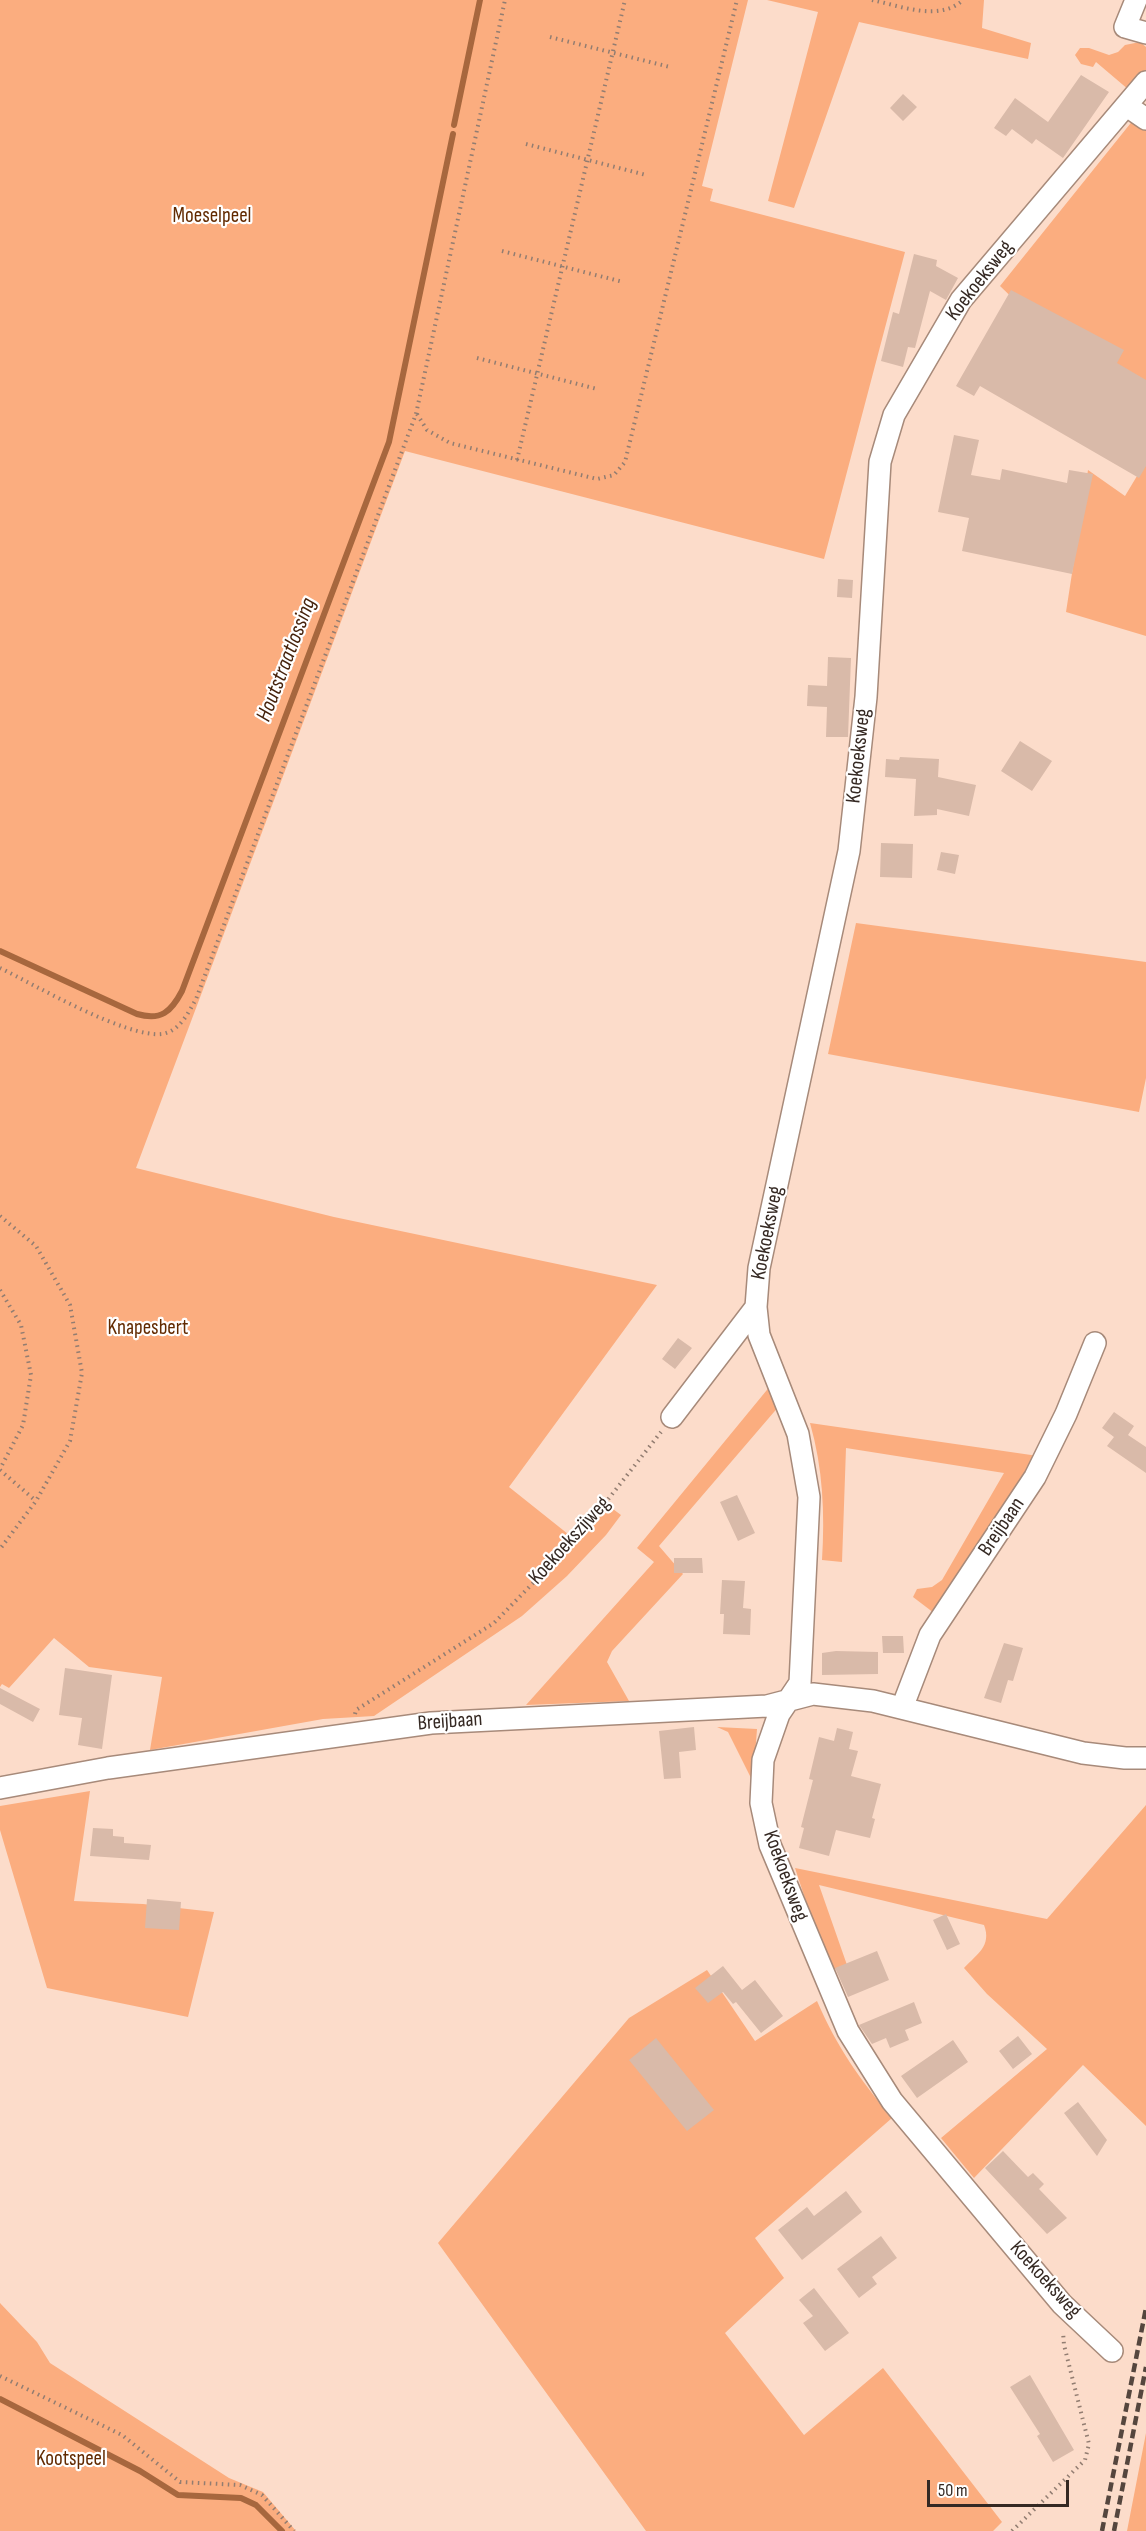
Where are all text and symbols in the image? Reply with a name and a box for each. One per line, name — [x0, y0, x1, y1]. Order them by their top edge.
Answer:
park label: Moeselpeel — [172, 204, 252, 230]
street label: Koekoeksweg — [941, 236, 1019, 326]
water label: Houtstraatlossing — [251, 594, 323, 726]
street label: Koekoeksweg — [842, 707, 876, 805]
street label: Koekoeksweg — [747, 1184, 789, 1282]
park label: Knapesbert — [108, 1316, 188, 1342]
street label: Koekoekszijweg — [524, 1492, 616, 1590]
street label: Breijbaan — [973, 1493, 1031, 1561]
street label: Breijbaan — [417, 1707, 483, 1737]
street label: Koekoeksweg — [757, 1827, 813, 1925]
street label: Koekoeksweg — [1004, 2236, 1086, 2324]
park label: Kootspeel — [36, 2447, 106, 2473]
scale bar — [930, 2468, 1072, 2506]
text: 50 m — [938, 2480, 968, 2501]

